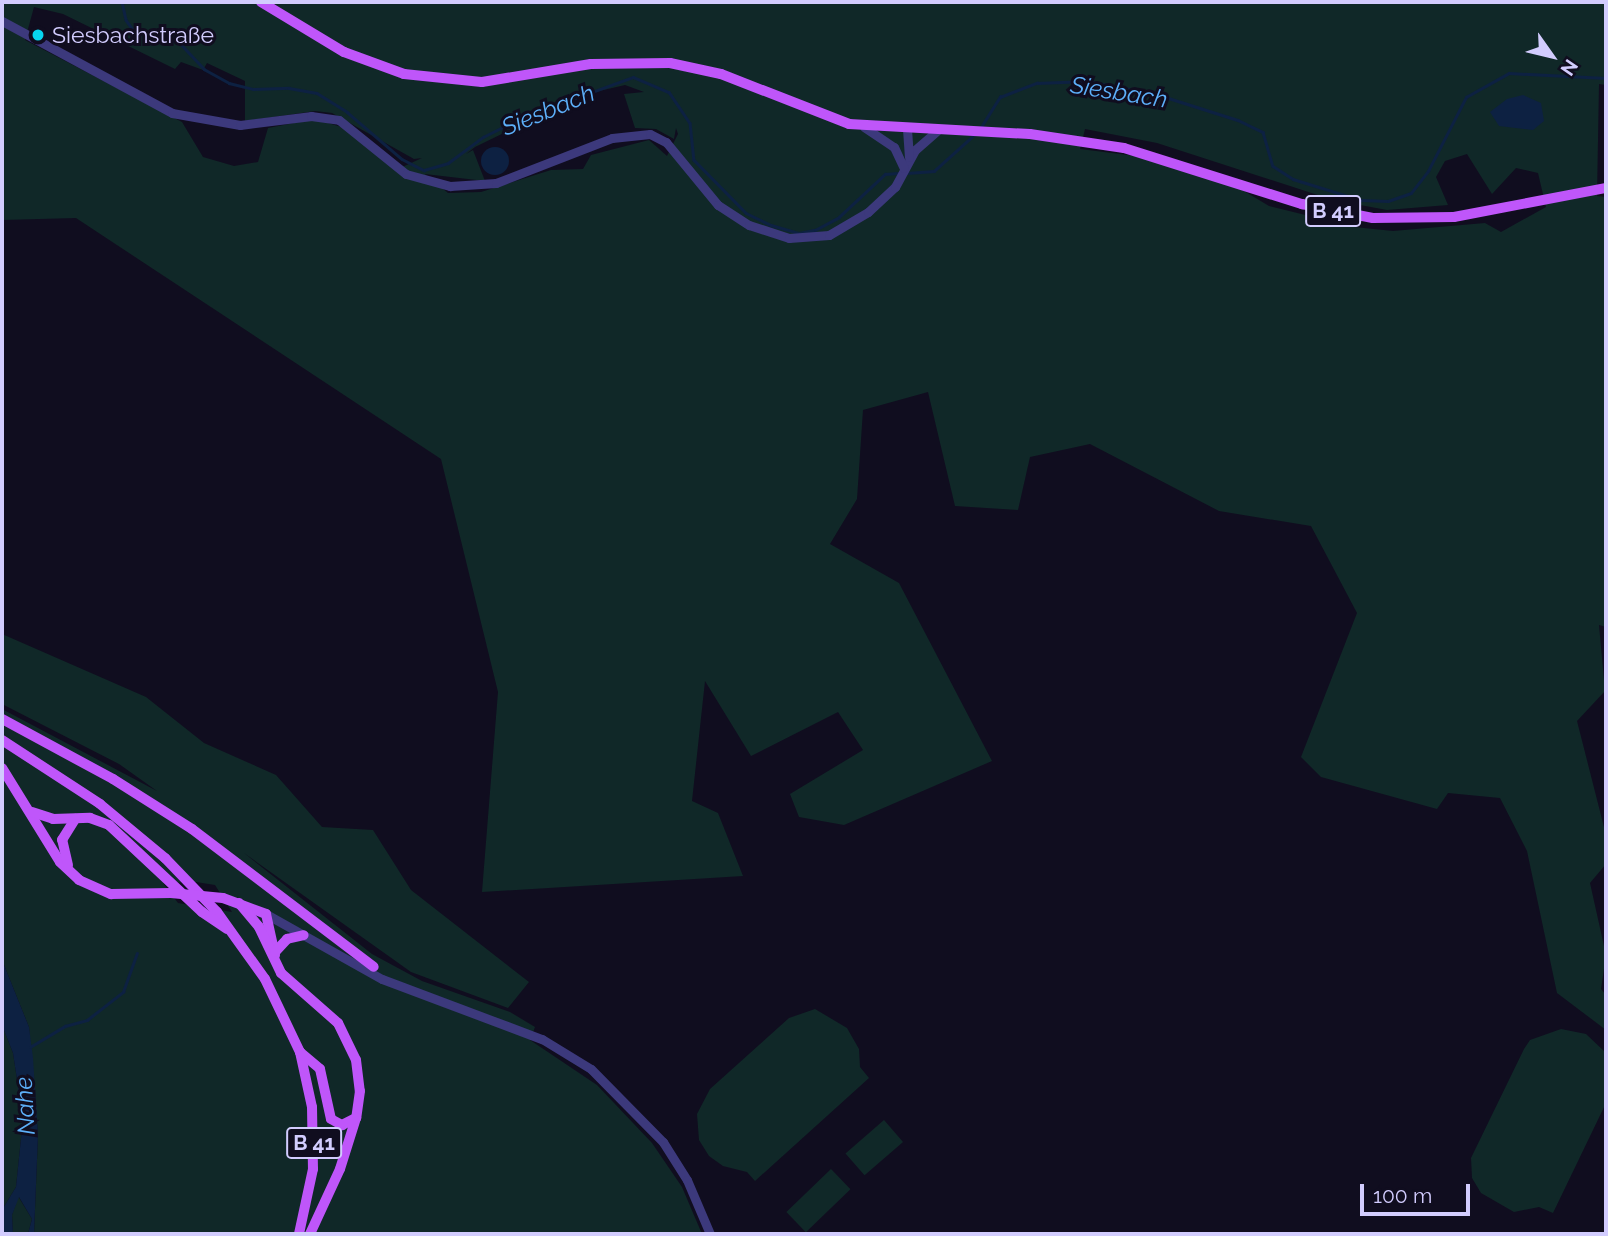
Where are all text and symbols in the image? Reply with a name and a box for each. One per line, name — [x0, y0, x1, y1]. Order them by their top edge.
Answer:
place label: Siesbachstraße — [52, 21, 214, 49]
north arrow — [1517, 21, 1587, 91]
marker: Siesbachstraße — [30, 27, 46, 43]
text: N — [1556, 56, 1583, 80]
water label: Siesbach — [1068, 70, 1170, 114]
water label: Siesbach — [497, 78, 599, 142]
road number: B 41 — [1305, 194, 1361, 228]
water label: Nahe — [9, 1076, 41, 1136]
road number: B 41 — [286, 1126, 342, 1160]
scale bar — [1363, 1170, 1473, 1214]
text: 100 m — [1373, 1183, 1432, 1208]

